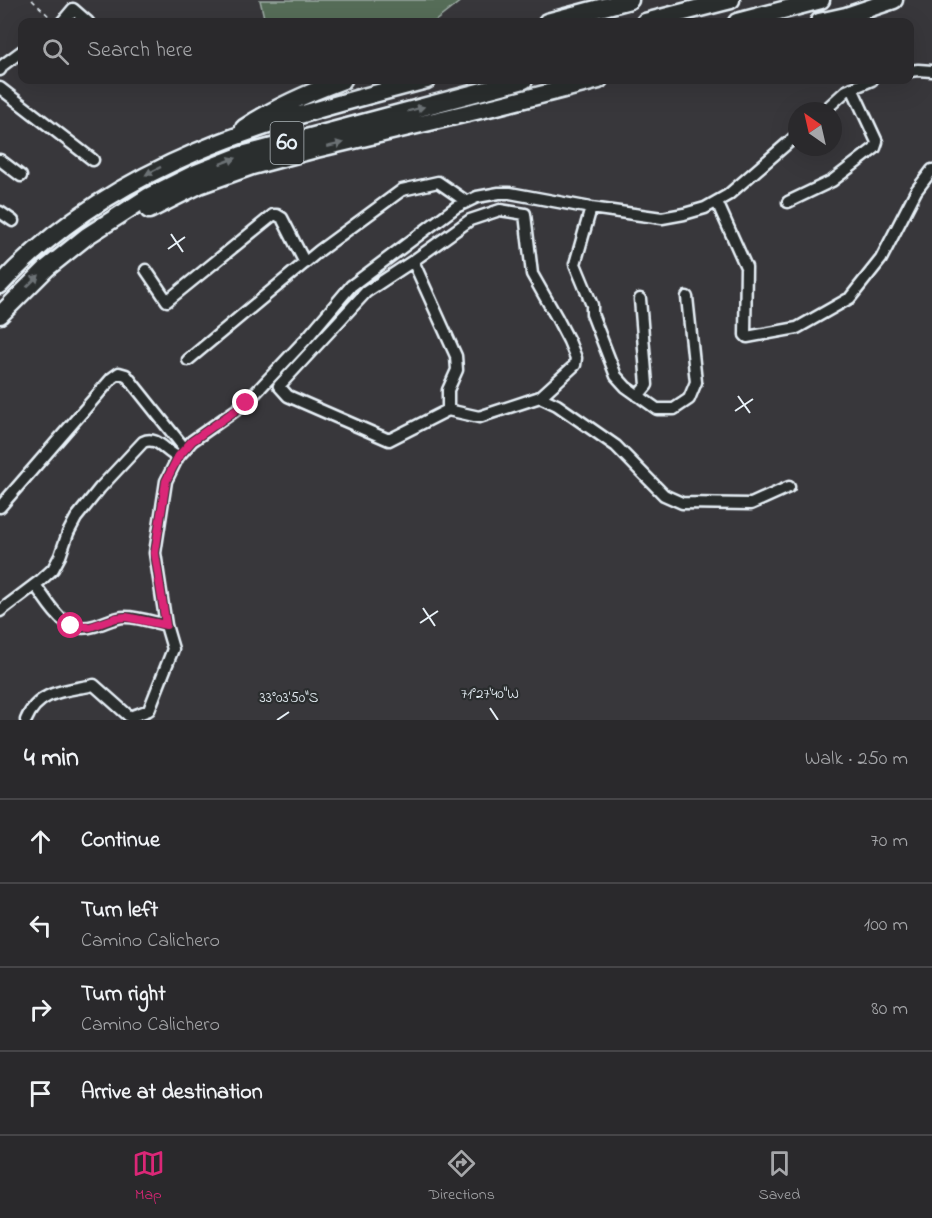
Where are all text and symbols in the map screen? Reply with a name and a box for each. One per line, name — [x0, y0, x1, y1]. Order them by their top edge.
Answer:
search box — [18, 18, 914, 84]
icon: search — [39, 35, 72, 68]
text: Search here — [87, 35, 192, 67]
north arrow — [788, 102, 842, 156]
one-way arrow — [407, 103, 425, 113]
road number: 60 — [270, 122, 304, 164]
one-way arrow — [326, 139, 345, 149]
one-way arrow — [219, 155, 237, 165]
one-way arrow — [144, 166, 161, 176]
one-way arrow — [25, 274, 40, 288]
route end — [232, 389, 258, 415]
route start — [57, 612, 83, 638]
text: 71°27'40"W — [461, 683, 519, 705]
text: 33°03'50"S — [260, 687, 319, 709]
text: 4 min — [24, 740, 79, 778]
text: Walk · 250 m — [805, 745, 908, 774]
icon: ahead — [24, 825, 57, 858]
text: Continue — [81, 825, 160, 857]
text: 70 m — [871, 827, 908, 856]
text: Turn left — [81, 895, 158, 927]
icon: left — [24, 909, 57, 942]
text: 100 m — [864, 911, 908, 940]
text: Camino Calichero — [81, 927, 220, 956]
text: Turn right — [81, 979, 166, 1011]
icon: right — [24, 993, 57, 1026]
text: 80 m — [871, 995, 908, 1024]
text: Camino Calichero — [81, 1011, 220, 1040]
icon: arrive — [24, 1077, 57, 1110]
text: Arrive at destination — [81, 1077, 263, 1109]
tab: Map — [132, 1147, 165, 1207]
tab: Directions — [428, 1147, 495, 1207]
tab: Saved — [758, 1147, 800, 1207]

